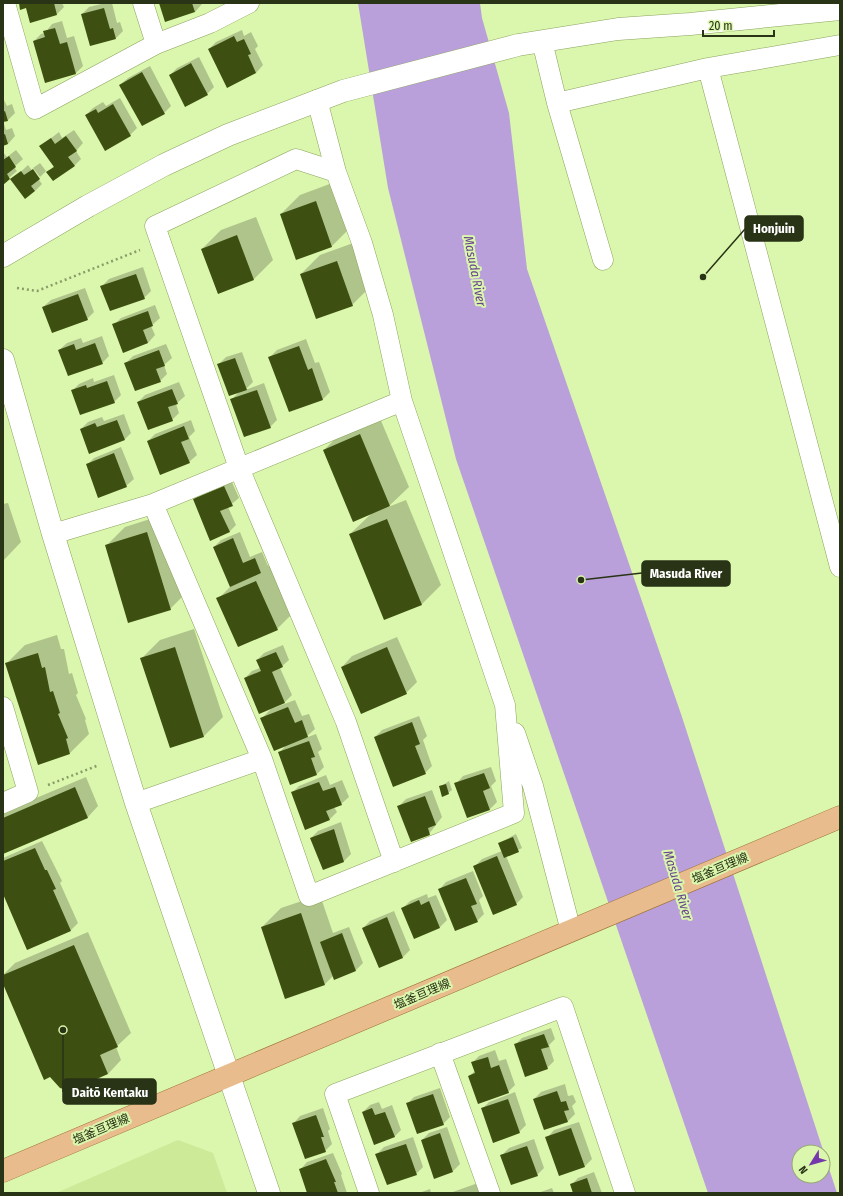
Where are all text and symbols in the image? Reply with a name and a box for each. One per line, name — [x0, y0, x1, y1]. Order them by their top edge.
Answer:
scale bar — [703, 12, 774, 38]
text: 20 m — [709, 19, 733, 33]
callout: Honjuin — [745, 216, 803, 241]
text: Honjuin — [753, 221, 795, 236]
water label: Masuda River — [461, 234, 489, 308]
callout: Masuda River — [642, 561, 730, 586]
text: Masuda River — [650, 566, 722, 581]
water label: Masuda River — [660, 849, 696, 922]
street label: 塩釜亘理線 — [690, 850, 750, 886]
street label: 塩釜亘理線 — [392, 976, 452, 1012]
callout: Daitō Kentaku — [63, 1079, 156, 1104]
text: Daitō Kentaku — [72, 1085, 148, 1100]
street label: 塩釜亘理線 — [71, 1111, 131, 1147]
north arrow — [791, 1144, 831, 1184]
text: N — [796, 1163, 811, 1176]

